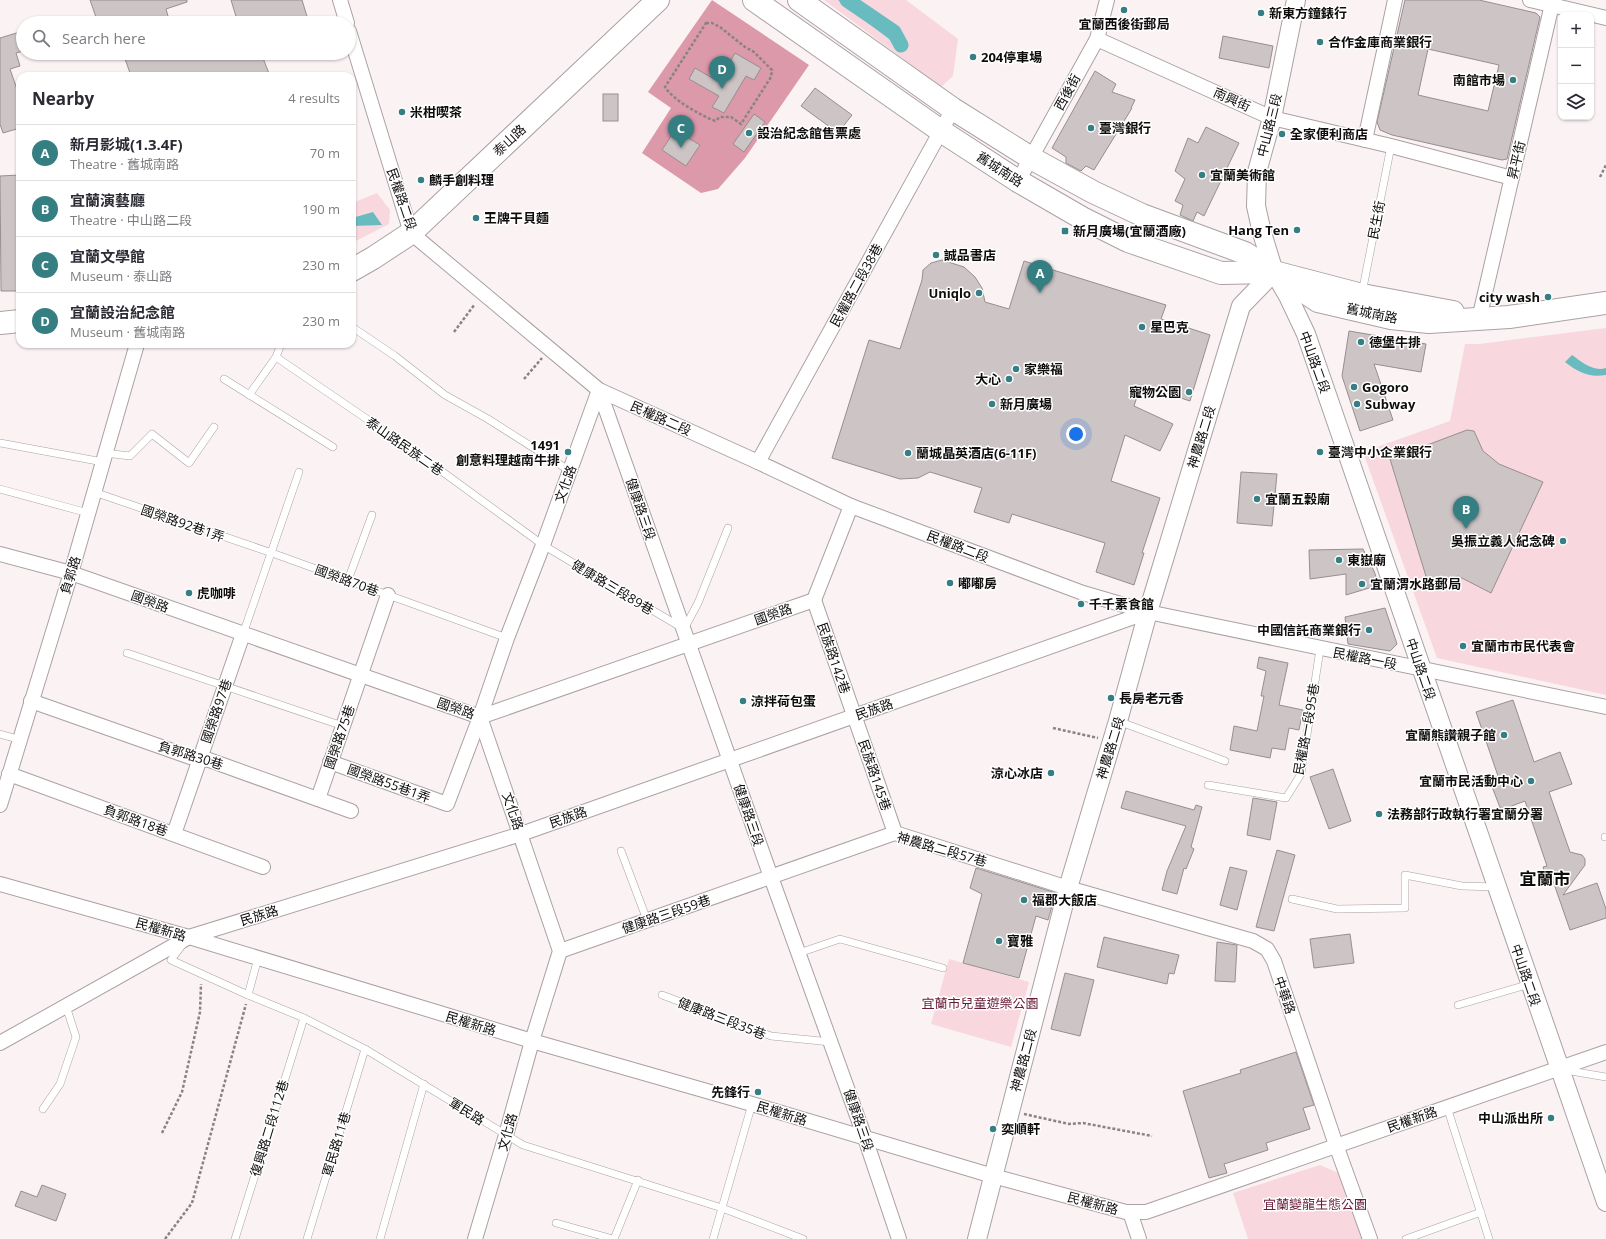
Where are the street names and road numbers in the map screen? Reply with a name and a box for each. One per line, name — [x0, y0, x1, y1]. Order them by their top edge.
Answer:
street label: 西後街 — [1050, 71, 1084, 113]
street label: 南興街 — [1211, 83, 1253, 115]
street label: 中山路三段 — [1252, 91, 1286, 159]
street label: 泰山路 — [489, 120, 529, 160]
street label: 昇平街 — [1503, 139, 1529, 181]
street label: 舊城南路 — [973, 147, 1027, 191]
street label: 民權路二段 — [383, 165, 421, 233]
street label: 民生街 — [1363, 199, 1389, 241]
street label: 民權路二段38巷 — [826, 240, 886, 330]
street label: 舊城南路 — [1345, 299, 1399, 327]
street label: 中山路二段 — [1295, 328, 1335, 396]
street label: 民權路二段 — [628, 397, 694, 439]
street label: 神農路二段 — [1183, 403, 1219, 471]
street label: 泰山路民族二巷 — [363, 413, 447, 479]
street label: 文化路 — [550, 463, 580, 505]
street label: 健康路三段 — [622, 475, 660, 543]
street label: 國榮路92巷1弄 — [139, 500, 227, 546]
street label: 民權路二段 — [924, 526, 992, 566]
street label: 負郭路 — [56, 554, 84, 596]
street label: 健康路三段89巷 — [569, 555, 657, 619]
street label: 國榮路70巷 — [313, 560, 381, 600]
street label: 國榮路 — [129, 586, 171, 616]
street label: 國榮路 — [752, 599, 794, 629]
street label: 民族路142巷 — [813, 620, 855, 696]
street label: 中山路二段 — [1402, 635, 1440, 703]
street label: 民權路一段 — [1331, 643, 1399, 673]
street label: 國榮路97巷 — [197, 676, 235, 746]
street label: 民權路一段95巷 — [1289, 682, 1323, 776]
street label: 國榮路 — [435, 693, 477, 723]
street label: 民族路 — [853, 694, 895, 724]
street label: 國榮路75巷 — [320, 702, 358, 772]
street label: 神農路二段 — [1092, 714, 1128, 782]
street label: 負郭路30巷 — [156, 737, 226, 773]
street label: 民族路145巷 — [854, 737, 896, 813]
street label: 國榮路55巷1弄 — [345, 760, 433, 806]
street label: 健康路三段 — [730, 781, 768, 849]
street label: 文化路 — [498, 790, 528, 832]
street label: 負郭路18巷 — [102, 800, 170, 840]
street label: 民族路 — [547, 802, 589, 832]
street label: 神農路二段57巷 — [895, 828, 989, 870]
street label: 健康路三段59巷 — [619, 890, 713, 938]
street label: 民族路 — [238, 901, 280, 929]
street label: 民權新路 — [134, 913, 188, 945]
street label: 中山路二段 — [1507, 941, 1545, 1009]
street label: 中華路 — [1270, 974, 1300, 1016]
street label: 健康路三段35巷 — [675, 993, 769, 1043]
street label: 民權新路 — [443, 1007, 499, 1039]
street label: 神農路二段 — [1006, 1026, 1040, 1094]
street label: 復興路二段112巷 — [246, 1077, 292, 1179]
street label: 健康路三段 — [840, 1086, 878, 1154]
street label: 軍民路 — [446, 1093, 488, 1129]
street label: 民權新路 — [754, 1097, 810, 1129]
street label: 民權新路 — [1384, 1102, 1440, 1136]
street label: 軍民路11巷 — [318, 1109, 354, 1179]
street label: 文化路 — [493, 1111, 521, 1153]
street label: 民權新路 — [1066, 1188, 1120, 1218]

